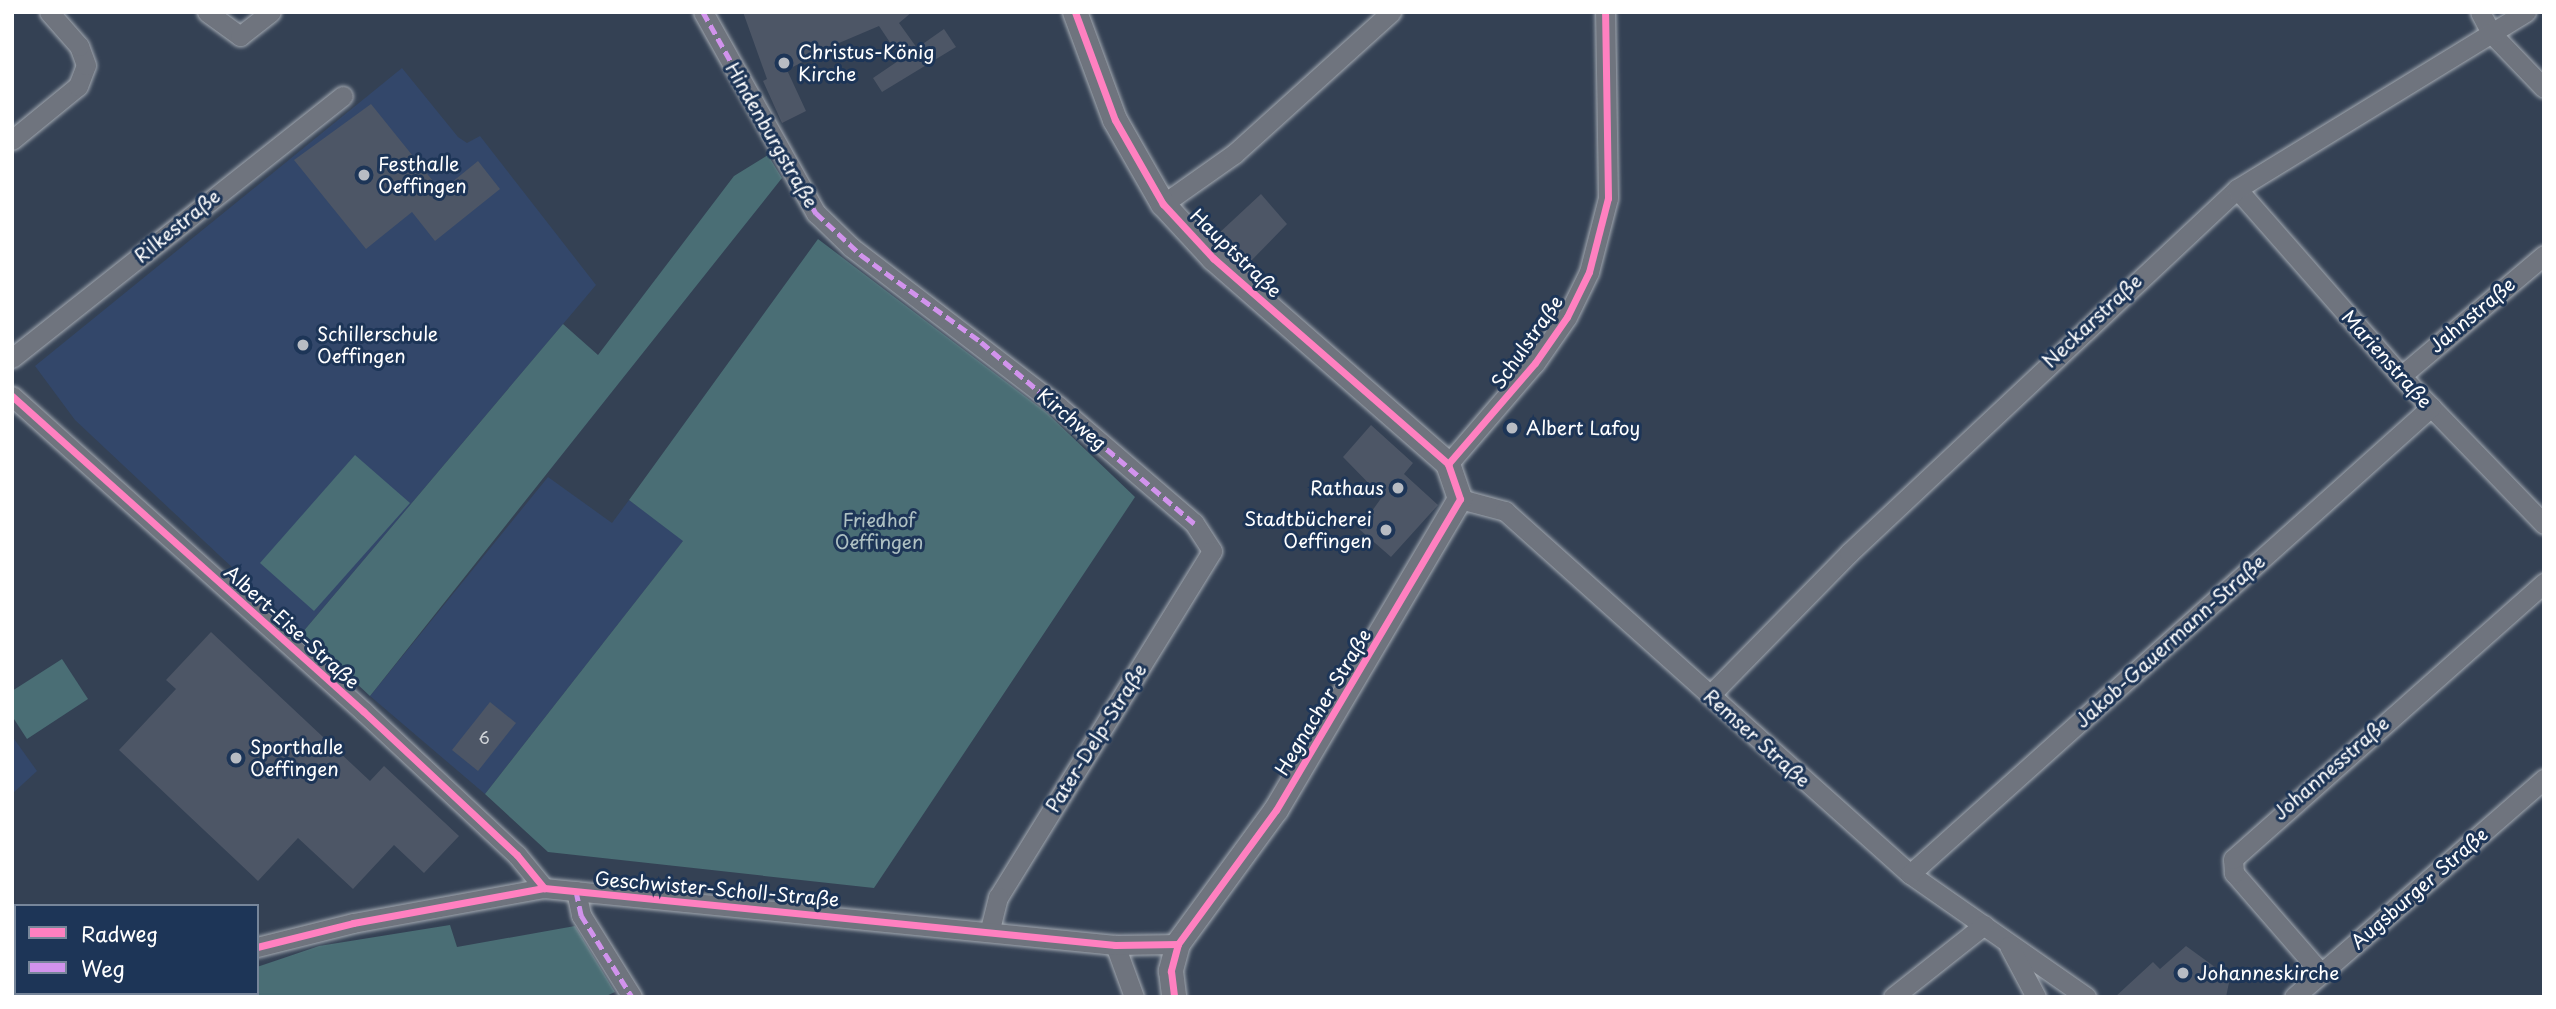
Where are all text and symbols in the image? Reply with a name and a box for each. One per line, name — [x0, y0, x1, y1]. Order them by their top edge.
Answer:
place label: Christus-König Kirche — [798, 41, 934, 85]
marker: Christus-König Kirche — [776, 55, 792, 71]
street label: Hindenburgstraße — [721, 58, 823, 212]
place label: Festhalle Oeffingen — [378, 153, 467, 197]
marker: Festhalle Oeffingen — [356, 167, 372, 183]
street label: Rilkestraße — [130, 185, 224, 267]
street label: Hauptstraße — [1186, 204, 1286, 302]
street label: Neckarstraße — [2038, 269, 2146, 373]
street label: Jahnstraße — [2425, 273, 2519, 357]
street label: Schulstraße — [1486, 291, 1568, 393]
street label: Marienstraße — [2337, 305, 2437, 413]
place label: Schillerschule Oeffingen — [317, 323, 438, 367]
marker: Schillerschule Oeffingen — [295, 337, 311, 353]
street label: Kirchweg — [1033, 384, 1111, 454]
place label: Albert Lafoy — [1526, 417, 1640, 439]
marker: Albert Lafoy — [1504, 420, 1520, 436]
place label: Rathaus — [1310, 477, 1384, 499]
marker: Rathaus — [1390, 480, 1406, 496]
place label: Stadtbücherei Oeffingen — [1244, 508, 1372, 552]
park label: Friedhof Oeffingen — [835, 509, 923, 553]
marker: Stadtbücherei Oeffingen — [1378, 522, 1394, 538]
street label: Jakob-Gauermann-Straße — [2071, 550, 2269, 732]
street label: Albert-Eise-Straße — [220, 560, 364, 694]
street label: Hegnacher Straße — [1270, 625, 1376, 779]
street label: Pater-Delp-Straße — [1041, 659, 1151, 817]
street label: Remser Straße — [1699, 684, 1815, 792]
street label: Johannesstraße — [2269, 712, 2393, 824]
house number: 6 — [478, 727, 490, 747]
place label: Sporthalle Oeffingen — [250, 736, 343, 780]
marker: Sporthalle Oeffingen — [228, 750, 244, 766]
street label: Augsburger Straße — [2346, 822, 2492, 954]
street label: Geschwister-Scholl-Straße — [594, 867, 840, 911]
legend — [14, 904, 259, 995]
text: Radweg — [81, 917, 158, 949]
text: Weg — [81, 952, 125, 984]
place label: Johanneskirche — [2197, 962, 2339, 984]
marker: Johanneskirche — [2175, 965, 2191, 981]

